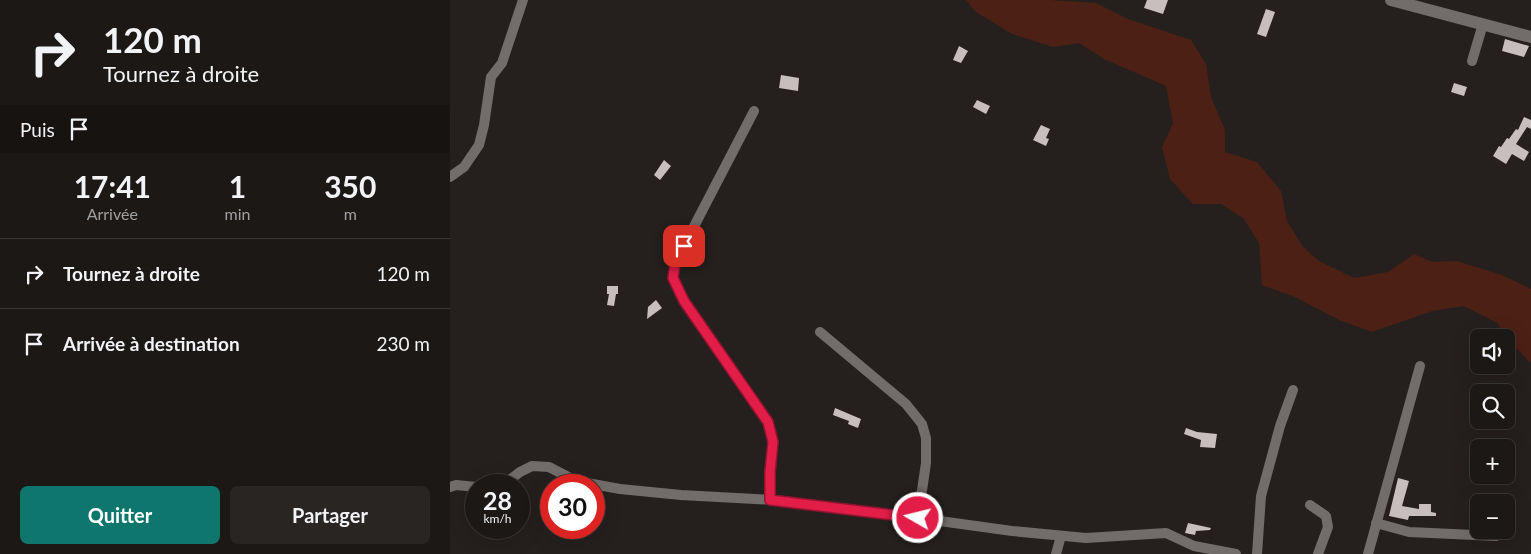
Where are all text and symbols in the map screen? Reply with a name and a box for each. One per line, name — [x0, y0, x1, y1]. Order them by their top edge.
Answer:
text: 120 m — [103, 18, 202, 60]
icon: right — [20, 20, 85, 85]
text: Tournez à droite — [103, 60, 259, 87]
icon: arrive — [65, 115, 93, 143]
text: Puis — [20, 118, 55, 141]
text: 17:41 — [74, 168, 151, 204]
text: 1 — [229, 168, 246, 204]
text: 350 — [324, 168, 376, 204]
text: Arrivée — [87, 204, 138, 223]
text: min — [225, 204, 251, 223]
text: m — [344, 204, 357, 223]
pin — [663, 225, 705, 267]
icon: arrive — [670, 232, 698, 260]
icon: right — [20, 260, 48, 288]
text: Tournez à droite — [63, 262, 200, 285]
text: 120 m — [376, 262, 430, 285]
map controls — [1470, 329, 1515, 539]
button: sound — [1470, 329, 1515, 374]
icon: arrive — [20, 330, 48, 358]
text: Arrivée à destination — [63, 332, 240, 355]
text: 230 m — [376, 332, 430, 355]
button: search — [1470, 384, 1515, 429]
button: + — [1470, 439, 1515, 484]
speed limit sign: 30 — [540, 474, 605, 539]
text: 28 — [483, 485, 512, 515]
button: Quitter — [20, 486, 220, 544]
button: Partager — [230, 486, 430, 544]
position arrow — [891, 491, 943, 543]
button: − — [1470, 494, 1515, 539]
text: km/h — [483, 511, 512, 526]

